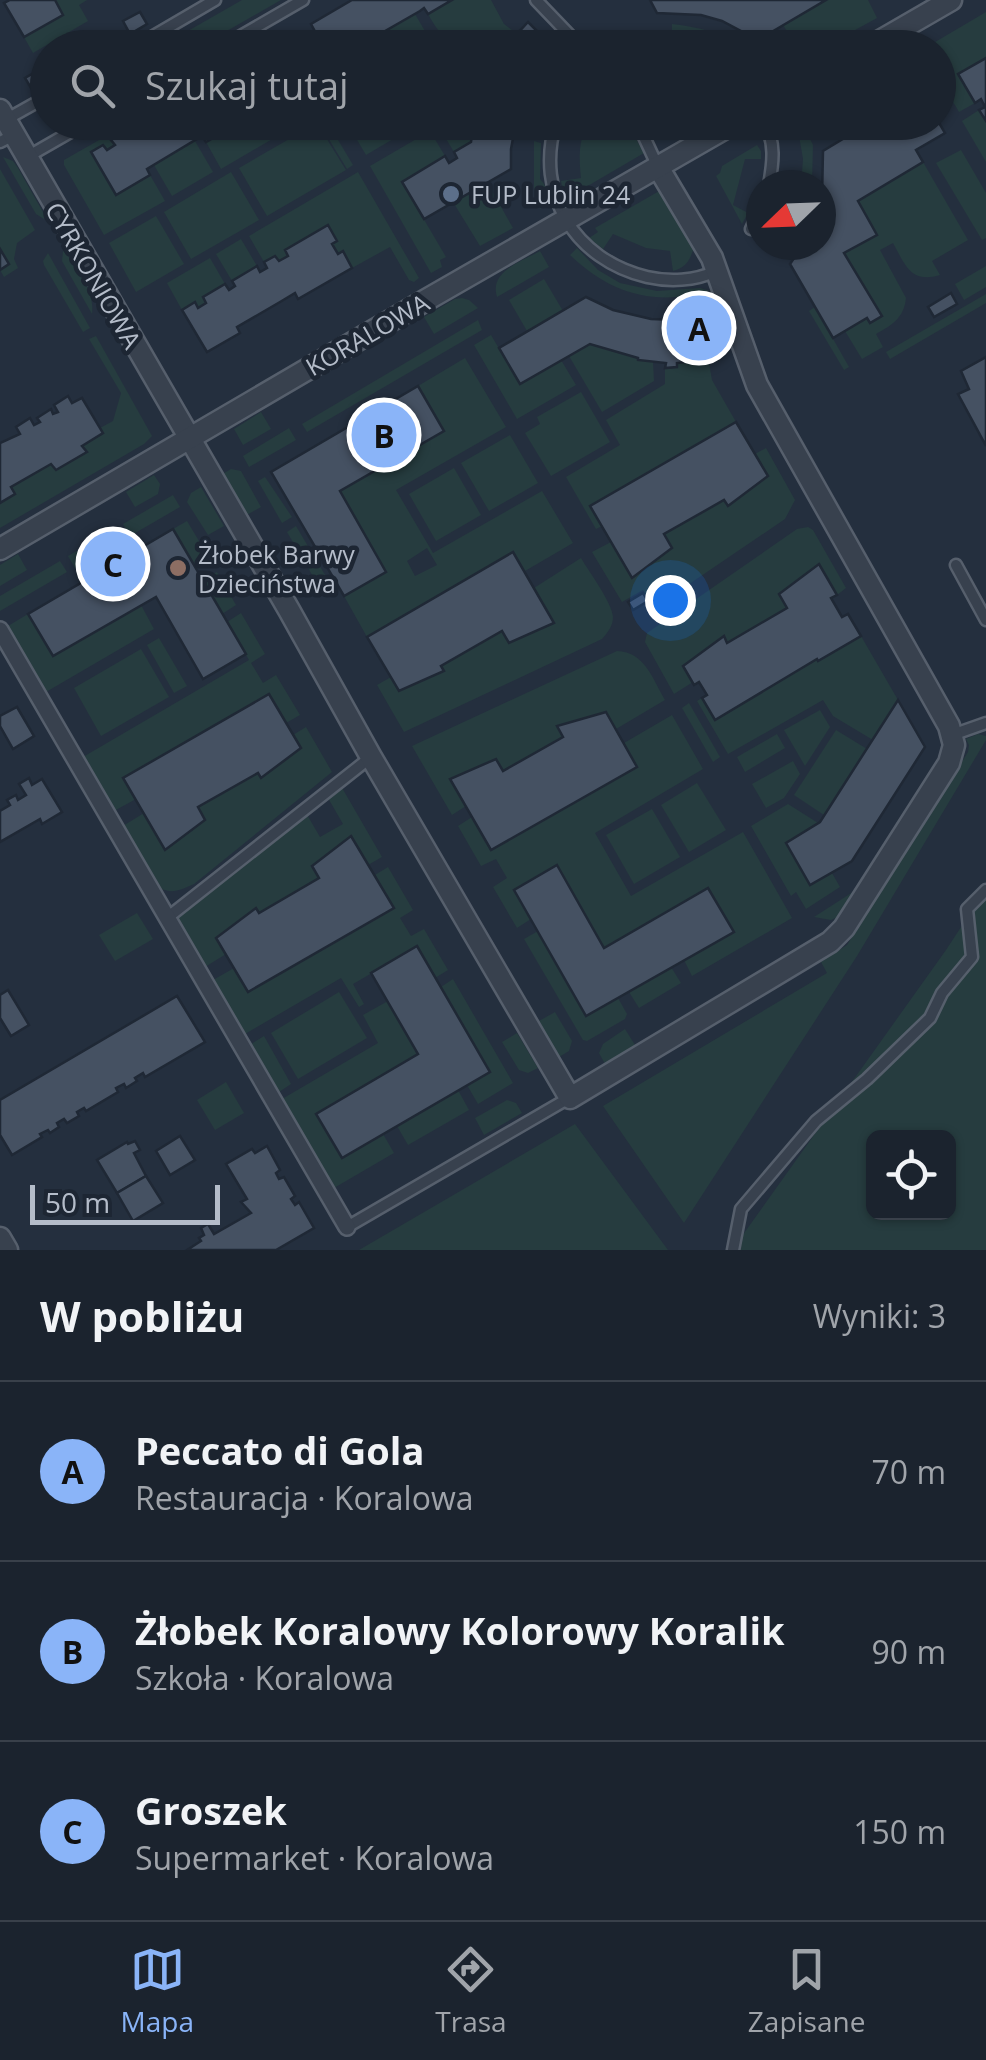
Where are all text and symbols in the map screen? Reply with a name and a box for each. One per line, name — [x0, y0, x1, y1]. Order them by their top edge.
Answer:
search box — [30, 30, 956, 140]
icon: search — [65, 58, 120, 113]
text: Szukaj tutaj — [145, 59, 349, 111]
north arrow — [746, 170, 836, 260]
place label: FUP Lublin 24 — [471, 177, 630, 211]
marker: FUP Lublin 24 — [440, 183, 462, 205]
street label: CYRKONIOWA — [38, 195, 150, 355]
street label: KORALOWA — [299, 285, 435, 383]
pin: A — [666, 290, 732, 366]
pin: B — [352, 398, 416, 472]
pin: C — [80, 526, 146, 602]
place label: Żłobek Barwy Dzieciństwa — [198, 537, 355, 600]
marker: Żłobek Barwy Dzieciństwa — [167, 557, 189, 579]
your location — [645, 575, 696, 626]
map controls — [866, 1130, 956, 1220]
button: locate — [866, 1130, 956, 1220]
scale bar — [30, 1180, 220, 1224]
text: 50 m — [45, 1183, 110, 1221]
text: W pobliżu — [40, 1287, 244, 1344]
text: Wyniki: 3 — [813, 1294, 946, 1337]
text: Peccato di Gola — [135, 1424, 424, 1476]
text: A — [61, 1450, 84, 1493]
text: 70 m — [871, 1450, 946, 1493]
text: Restauracja · Koralowa — [135, 1476, 473, 1519]
text: Żłobek Koralowy Kolorowy Koralik — [135, 1604, 785, 1656]
text: B — [62, 1630, 83, 1673]
text: 90 m — [871, 1630, 946, 1673]
text: Szkoła · Koralowa — [135, 1656, 394, 1699]
text: Groszek — [135, 1784, 287, 1836]
text: C — [62, 1810, 83, 1853]
text: 150 m — [853, 1810, 946, 1853]
text: Supermarket · Koralowa — [135, 1836, 494, 1879]
tab: Mapa — [121, 1942, 194, 2040]
tab: Trasa — [435, 1942, 507, 2040]
tab: Zapisane — [748, 1942, 865, 2040]

